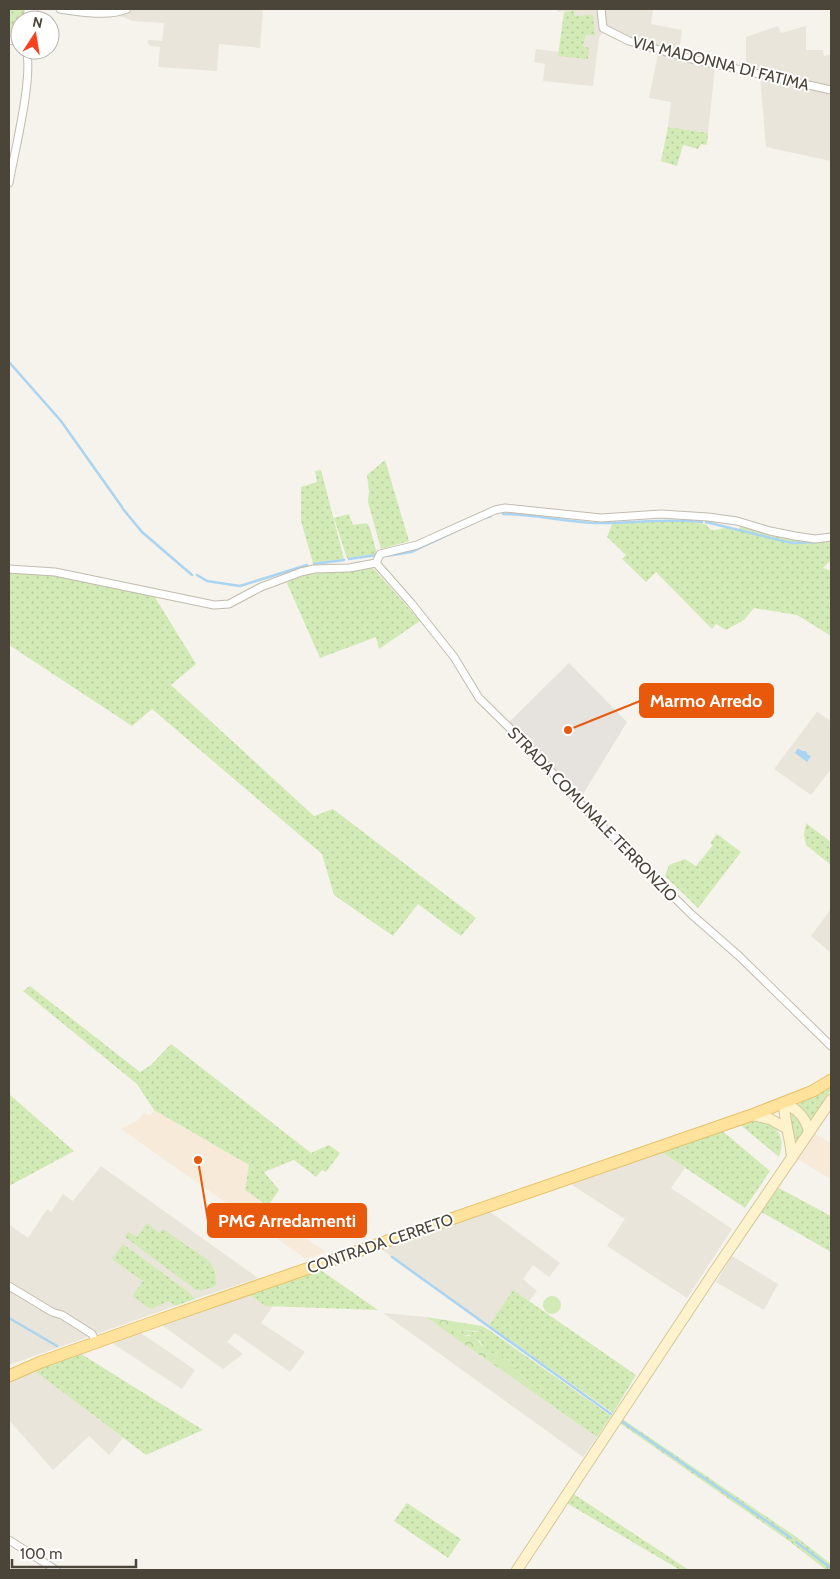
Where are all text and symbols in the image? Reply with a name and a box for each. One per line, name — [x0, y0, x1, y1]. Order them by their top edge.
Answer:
north arrow — [10, 10, 60, 60]
text: N — [31, 12, 44, 32]
street label: VIA MADONNA DI FATIMA — [631, 32, 811, 95]
callout: Marmo Arredo — [640, 684, 773, 717]
text: Marmo Arredo — [650, 690, 762, 712]
street label: STRADA COMUNALE TERRONZIO — [504, 723, 681, 906]
callout: PMG Arredamenti — [208, 1204, 366, 1237]
text: PMG Arredamenti — [218, 1210, 356, 1232]
street label: CONTRADA CERRETO — [305, 1210, 456, 1277]
scale bar — [12, 1536, 136, 1568]
text: 100 m — [20, 1545, 62, 1563]

